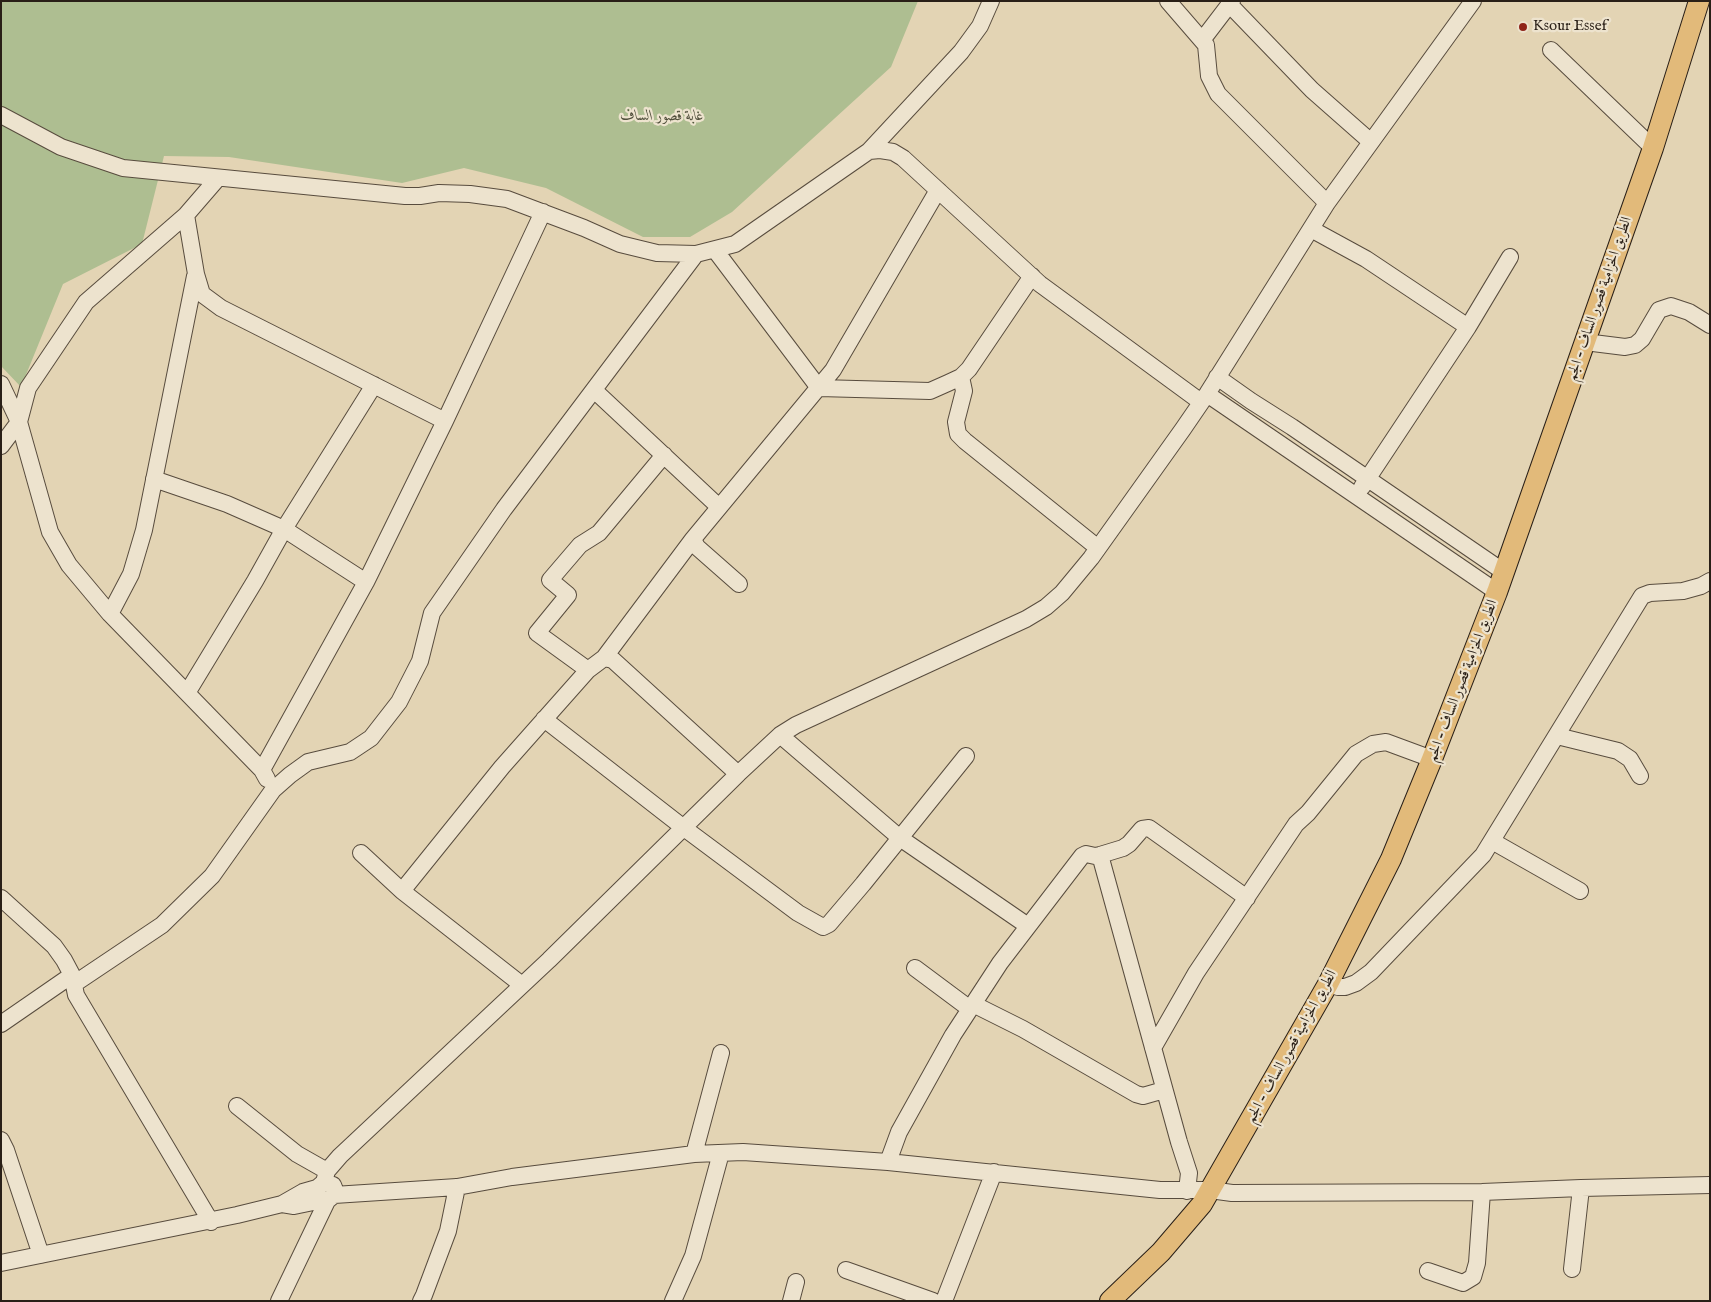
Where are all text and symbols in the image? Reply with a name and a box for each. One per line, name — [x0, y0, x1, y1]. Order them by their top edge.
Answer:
place label: Ksour Essef — [1533, 18, 1607, 36]
marker: Ksour Essef — [1517, 21, 1529, 33]
park label: غابة قصور الساف — [620, 108, 704, 126]
street label: الطريق الحزامية قصور الساف - الجم — [1563, 215, 1637, 383]
street label: الطريق الحزامية قصور الساف - الجم — [1424, 597, 1502, 765]
street label: الطريق الحزامية قصور الساف - الجم — [1242, 967, 1342, 1127]

